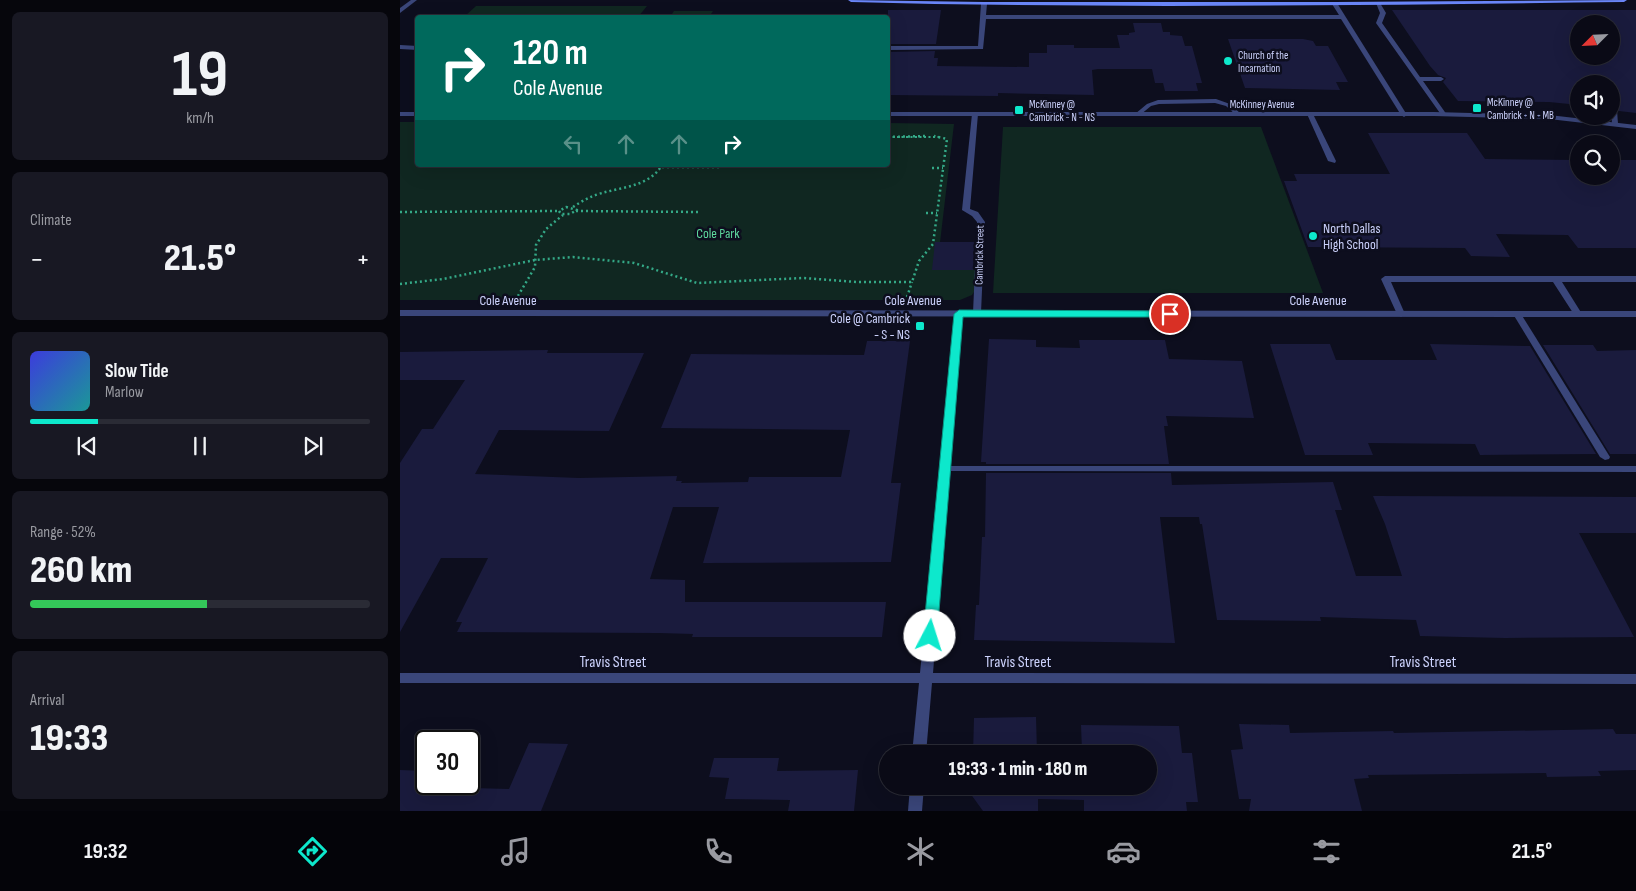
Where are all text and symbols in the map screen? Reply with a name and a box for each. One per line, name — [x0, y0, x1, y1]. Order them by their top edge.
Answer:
north arrow — [1570, 15, 1620, 65]
map controls — [1570, 15, 1620, 185]
text: 120 m — [513, 32, 588, 75]
icon: right — [430, 35, 495, 100]
text: 19 — [172, 37, 228, 115]
place label: Church of the Incarnation — [1238, 49, 1288, 75]
marker: Church of the Incarnation — [1222, 55, 1234, 67]
text: Cole Avenue — [513, 75, 603, 102]
button: sound — [1570, 75, 1620, 125]
place label: McKinney @ Cambrick - N - MB — [1487, 96, 1554, 122]
place label: McKinney @ Cambrick - N - NS — [1029, 98, 1095, 124]
street label: McKinney Avenue — [1230, 98, 1294, 111]
marker: McKinney @ Cambrick - N - MB — [1471, 102, 1483, 114]
marker: McKinney @ Cambrick - N - NS — [1013, 104, 1025, 116]
text: km/h — [186, 109, 214, 128]
icon: left — [559, 130, 587, 158]
icon: ahead — [612, 130, 640, 158]
icon: ahead — [665, 130, 693, 158]
icon: right — [718, 130, 746, 158]
button: search — [1570, 135, 1620, 185]
text: Climate — [30, 211, 72, 230]
place label: North Dallas High School — [1323, 220, 1380, 253]
street label: Cambrick Street — [972, 224, 987, 285]
park label: Cole Park — [696, 225, 740, 242]
marker: North Dallas High School — [1307, 230, 1319, 242]
text: 21.5° — [164, 236, 236, 281]
text: − — [30, 243, 44, 276]
text: + — [356, 243, 370, 276]
street label: Cole Avenue — [479, 292, 537, 309]
street label: Cole Avenue — [884, 292, 942, 309]
street label: Cole Avenue — [1289, 292, 1347, 309]
pin — [1149, 293, 1191, 335]
icon: arrive — [1156, 300, 1184, 328]
place label: Cole @ Cambrick - S - NS — [830, 310, 911, 343]
marker: Cole @ Cambrick - S - NS — [914, 320, 926, 332]
text: Slow Tide — [105, 360, 169, 383]
text: Marlow — [105, 383, 144, 402]
icon: previous — [73, 432, 101, 460]
icon: pause — [186, 432, 214, 460]
icon: next — [299, 432, 327, 460]
text: Range · 52% — [30, 523, 96, 542]
text: 260 km — [30, 548, 132, 593]
position arrow — [903, 609, 955, 661]
street label: Travis Street — [580, 653, 647, 672]
street label: Travis Street — [985, 653, 1052, 672]
street label: Travis Street — [1390, 653, 1457, 672]
text: Arrival — [30, 691, 64, 710]
text: 19:33 — [30, 716, 108, 761]
speed limit sign: 30 — [415, 730, 480, 795]
text: 19:33 · 1 min · 180 m — [949, 758, 1087, 781]
icon: directions — [295, 834, 330, 869]
icon: music — [498, 834, 533, 869]
icon: phone — [701, 834, 736, 869]
icon: climate — [903, 834, 938, 869]
icon: car — [1106, 834, 1141, 869]
icon: filters — [1309, 834, 1344, 869]
text: 19:32 — [84, 838, 127, 865]
text: 21.5° — [1512, 838, 1552, 865]

